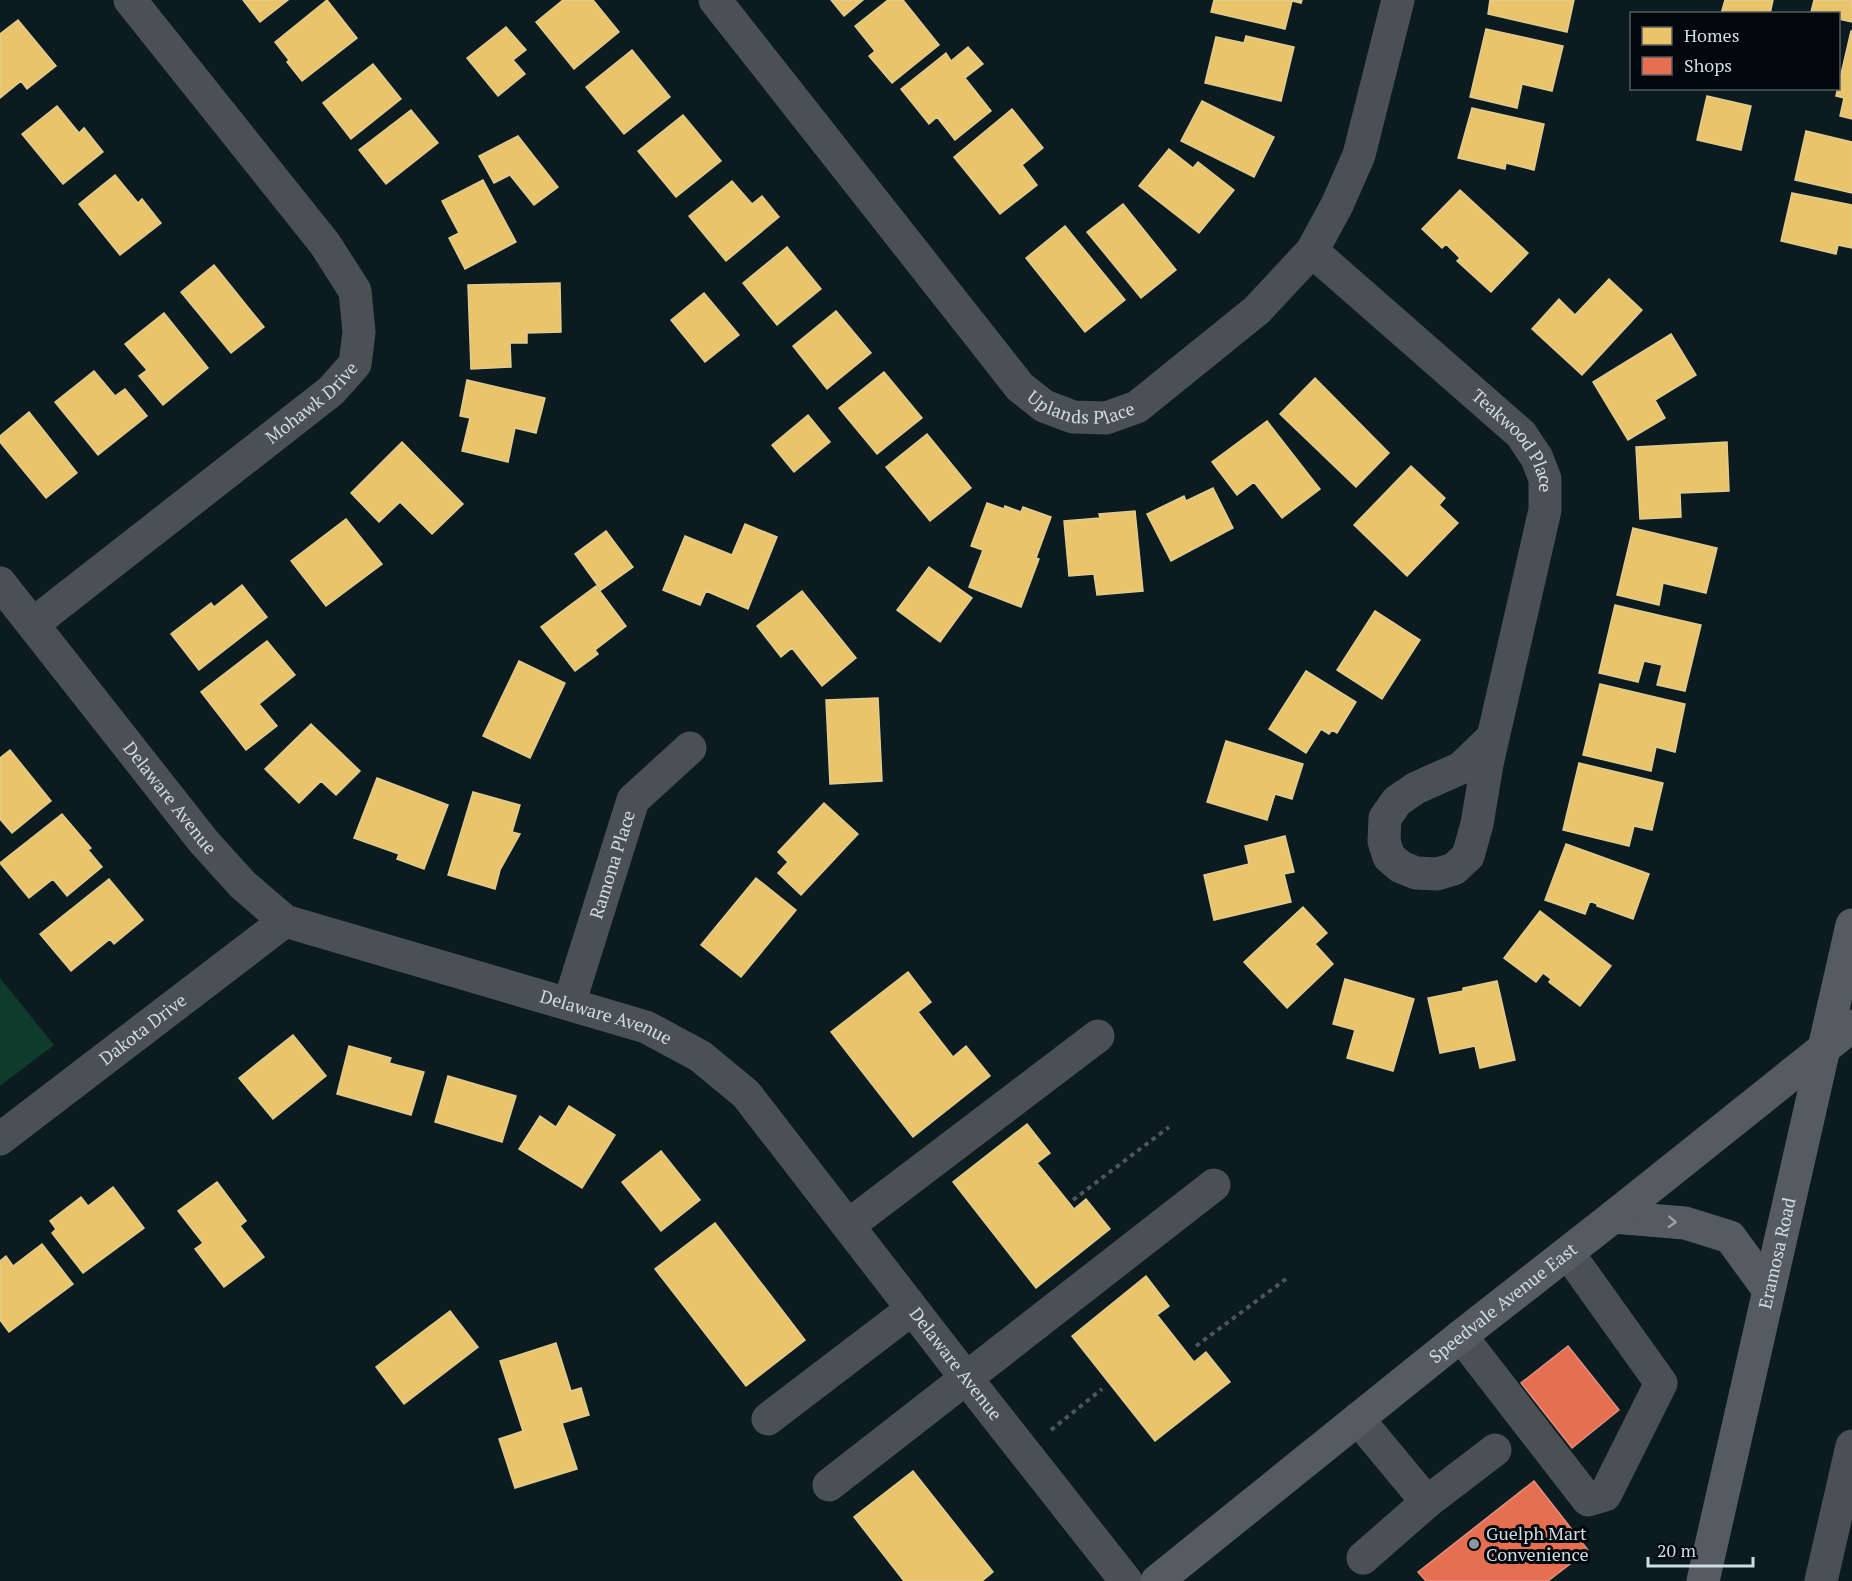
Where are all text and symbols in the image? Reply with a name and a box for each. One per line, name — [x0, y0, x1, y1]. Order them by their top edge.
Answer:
legend — [1630, 12, 1840, 90]
text: Homes — [1684, 23, 1739, 47]
text: Shops — [1684, 53, 1732, 77]
street label: Mohawk Drive — [260, 356, 363, 449]
street label: Teakwood Place — [1467, 383, 1558, 492]
street label: Uplands Place — [1023, 384, 1138, 429]
street label: Delaware Avenue — [118, 736, 222, 859]
street label: Ramona Place — [583, 807, 640, 922]
street label: Delaware Avenue — [537, 984, 676, 1050]
street label: Dakota Drive — [94, 988, 191, 1070]
street label: Eramosa Road — [1752, 1195, 1801, 1311]
one-way arrow — [1667, 1215, 1676, 1228]
street label: Speedvale Avenue East — [1424, 1236, 1582, 1368]
street label: Delaware Avenue — [904, 1302, 1008, 1425]
place label: Guelph Mart Convenience — [1486, 1521, 1589, 1566]
scale bar — [1648, 1530, 1753, 1568]
marker: Guelph Mart Convenience — [1467, 1537, 1481, 1551]
text: 20 m — [1657, 1538, 1697, 1562]

